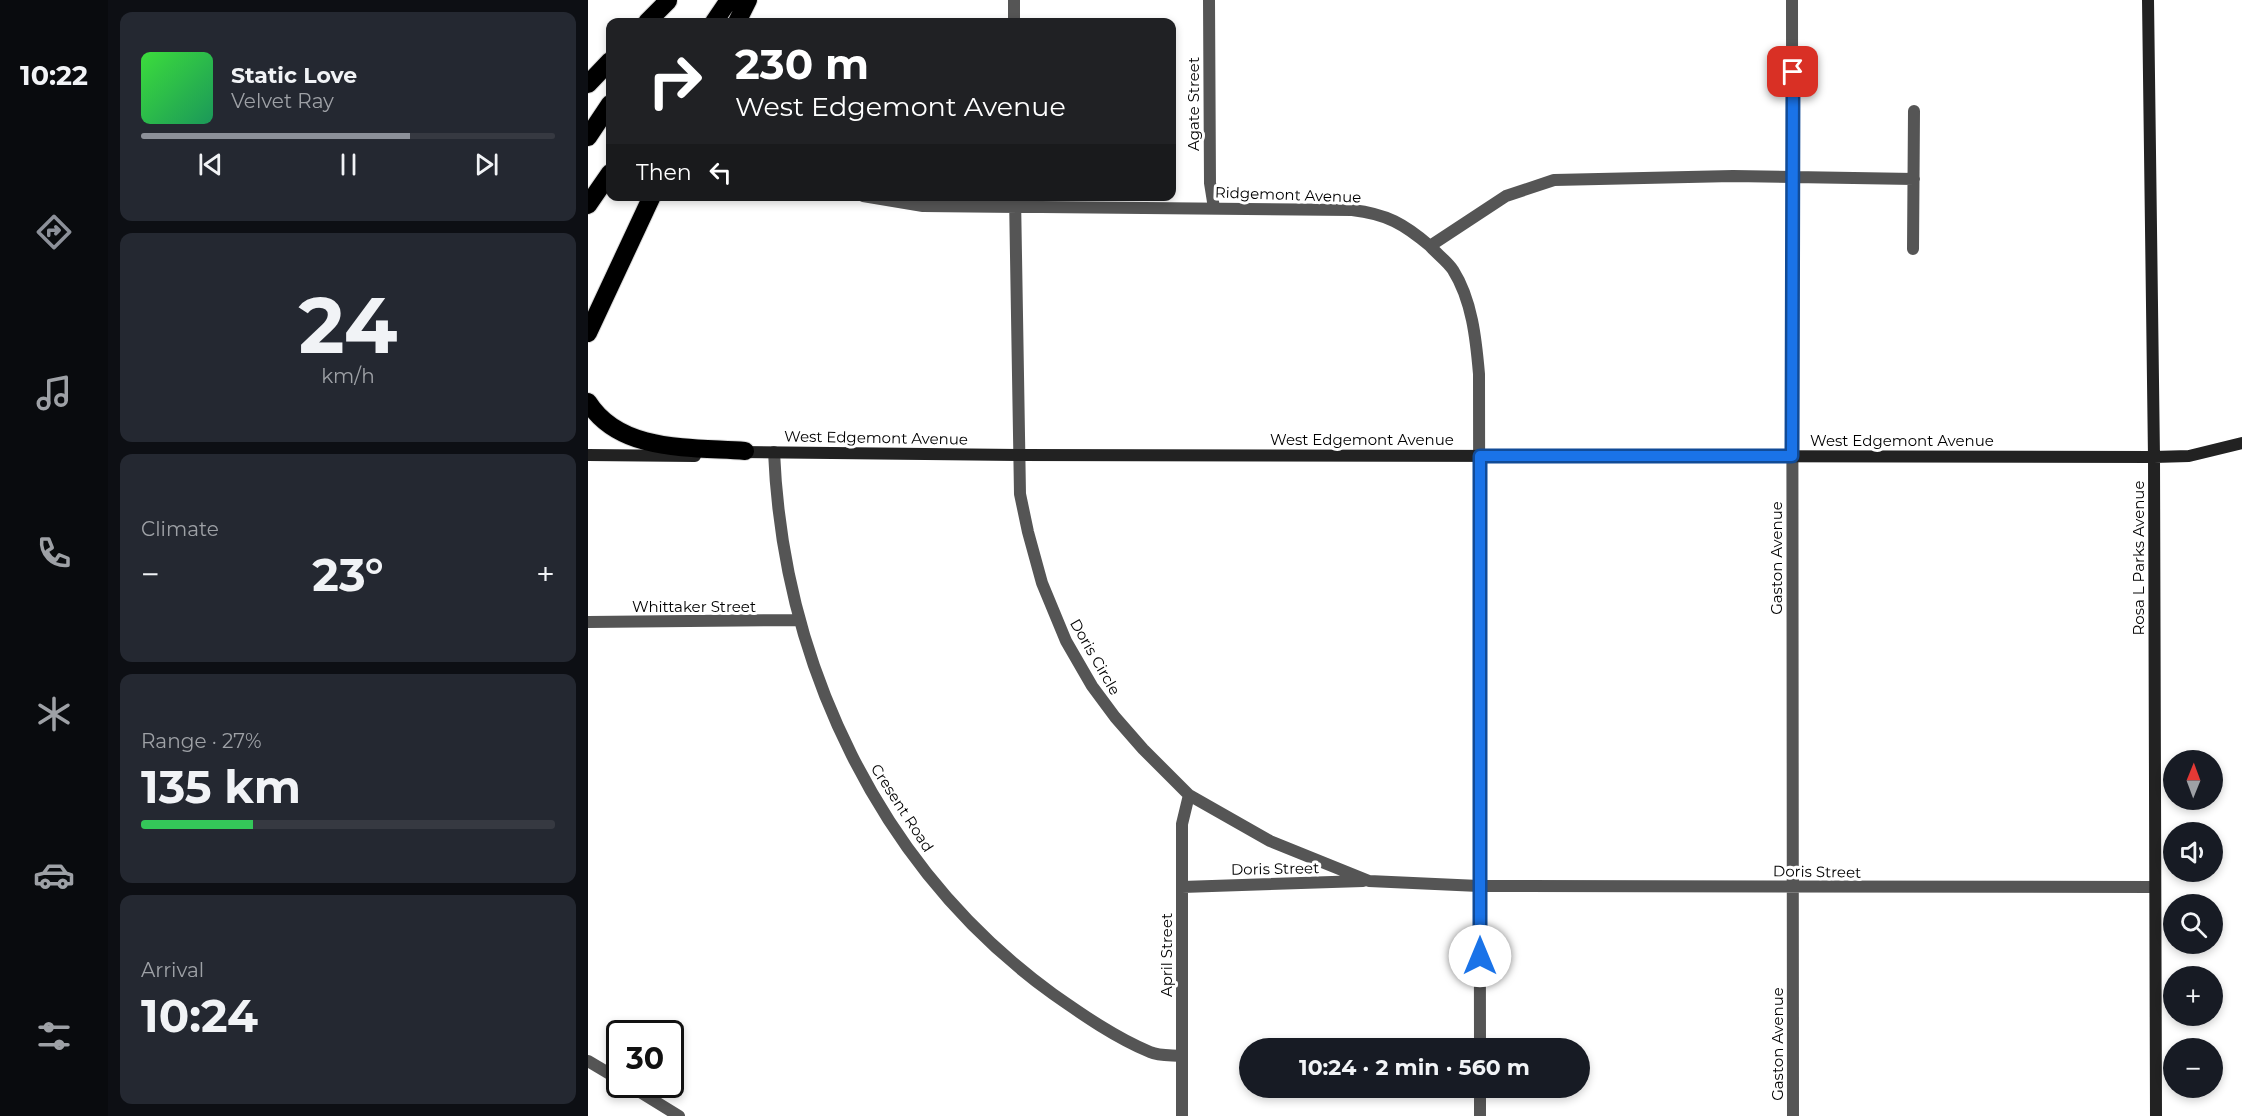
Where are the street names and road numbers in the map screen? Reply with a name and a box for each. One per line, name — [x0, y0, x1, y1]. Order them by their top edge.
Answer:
street label: Agate Street — [1184, 57, 1203, 151]
street label: Ridgemont Avenue — [1214, 182, 1362, 207]
street label: West Edgemont Avenue — [784, 426, 968, 449]
street label: West Edgemont Avenue — [1270, 430, 1454, 449]
street label: West Edgemont Avenue — [1810, 431, 1994, 450]
street label: Rosa L Parks Avenue — [2129, 481, 2148, 636]
street label: Gaston Avenue — [1767, 501, 1786, 615]
street label: Whittaker Street — [632, 597, 756, 616]
street label: Doris Circle — [1066, 615, 1125, 698]
street label: Cresent Road — [867, 760, 938, 855]
street label: Doris Street — [1231, 858, 1319, 879]
street label: Doris Street — [1773, 861, 1861, 882]
street label: April Street — [1157, 913, 1176, 997]
street label: Gaston Avenue — [1768, 987, 1787, 1101]

